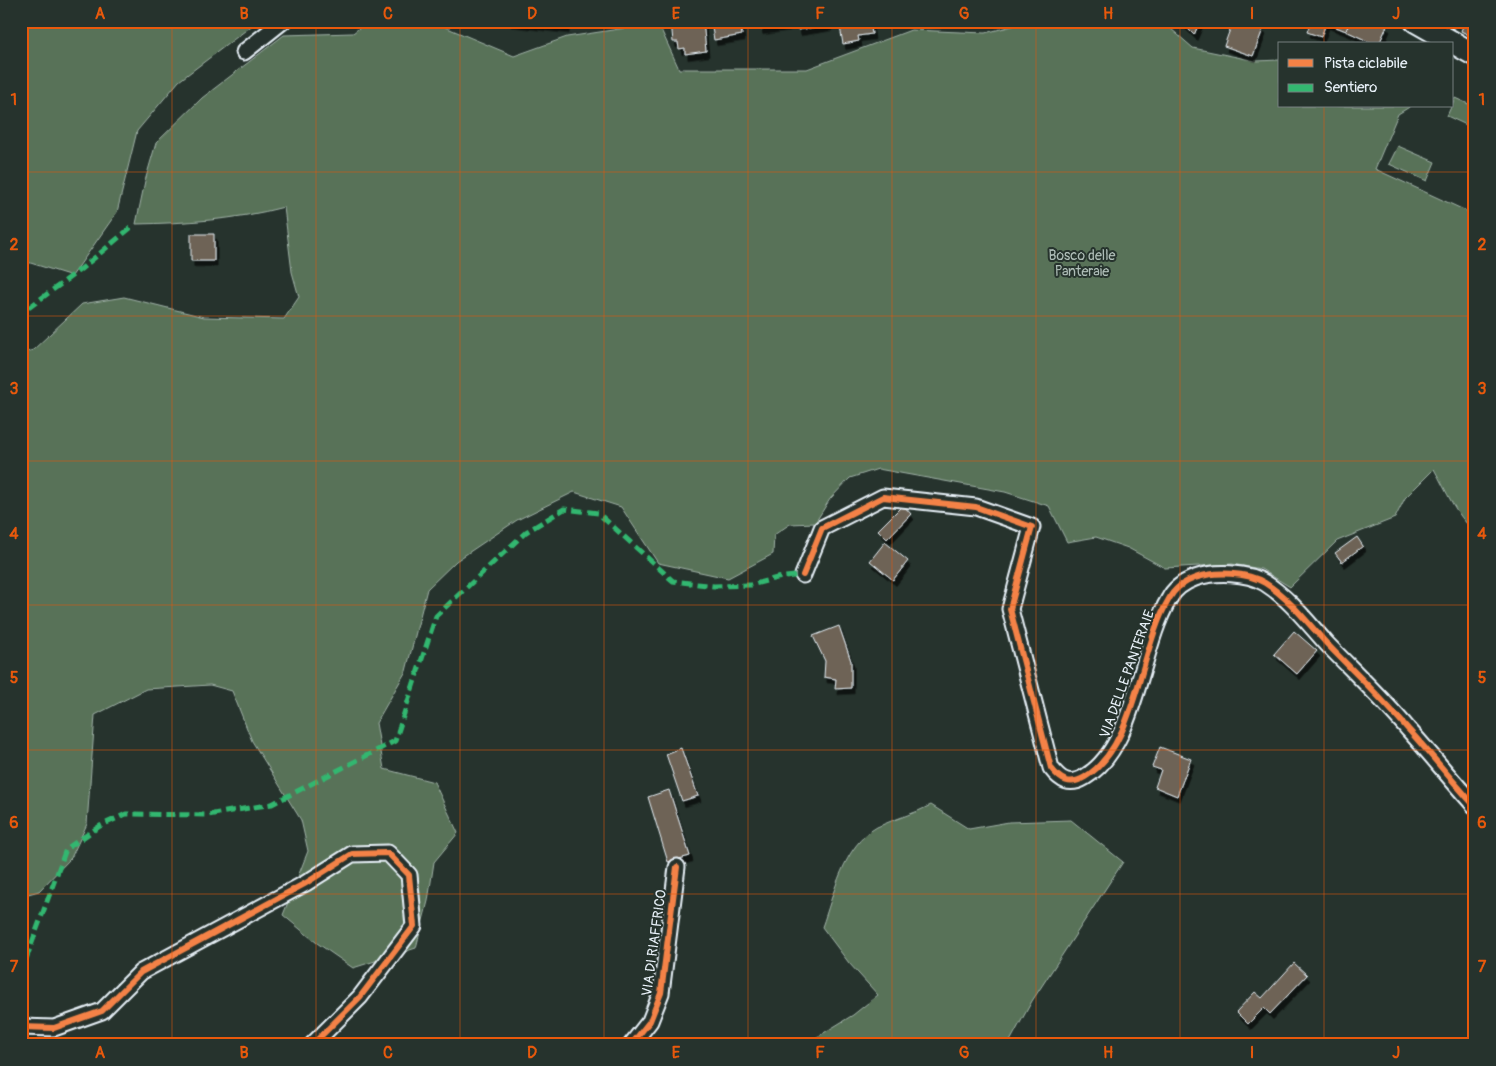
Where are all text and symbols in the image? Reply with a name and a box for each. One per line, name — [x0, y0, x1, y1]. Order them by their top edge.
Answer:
text: A — [95, 4, 106, 24]
text: B — [239, 4, 249, 24]
text: C — [383, 4, 393, 24]
text: D — [527, 4, 537, 24]
text: E — [672, 4, 681, 24]
text: F — [815, 4, 825, 24]
text: G — [959, 4, 970, 24]
text: H — [1103, 4, 1113, 24]
text: I — [1250, 4, 1254, 24]
text: J — [1392, 4, 1400, 24]
legend — [1278, 42, 1454, 108]
text: Pista ciclabile — [1324, 54, 1408, 73]
text: Sentiero — [1324, 78, 1377, 97]
text: 1 — [11, 90, 17, 110]
text: 1 — [1479, 90, 1485, 110]
text: 2 — [10, 235, 19, 255]
text: 2 — [1478, 235, 1487, 255]
park label: Bosco delle Panteraie — [1049, 247, 1116, 280]
text: 3 — [10, 379, 19, 399]
text: 3 — [1478, 379, 1487, 399]
text: 4 — [9, 524, 19, 544]
text: 4 — [1477, 524, 1487, 544]
street label: VIA DELLE PANTERAIE — [1096, 608, 1158, 740]
text: 5 — [10, 668, 19, 688]
text: 5 — [1478, 668, 1487, 688]
text: 6 — [9, 813, 19, 833]
text: 6 — [1477, 813, 1487, 833]
street label: VIA DI RIAFFRICO — [638, 889, 670, 997]
text: 7 — [10, 957, 19, 977]
text: 7 — [1478, 957, 1487, 977]
text: A — [95, 1043, 106, 1063]
text: B — [239, 1043, 249, 1063]
text: C — [383, 1043, 393, 1063]
text: D — [527, 1043, 537, 1063]
text: E — [672, 1043, 681, 1063]
text: F — [815, 1043, 825, 1063]
text: G — [959, 1043, 970, 1063]
text: H — [1103, 1043, 1113, 1063]
text: I — [1250, 1043, 1254, 1063]
text: J — [1392, 1043, 1400, 1063]

